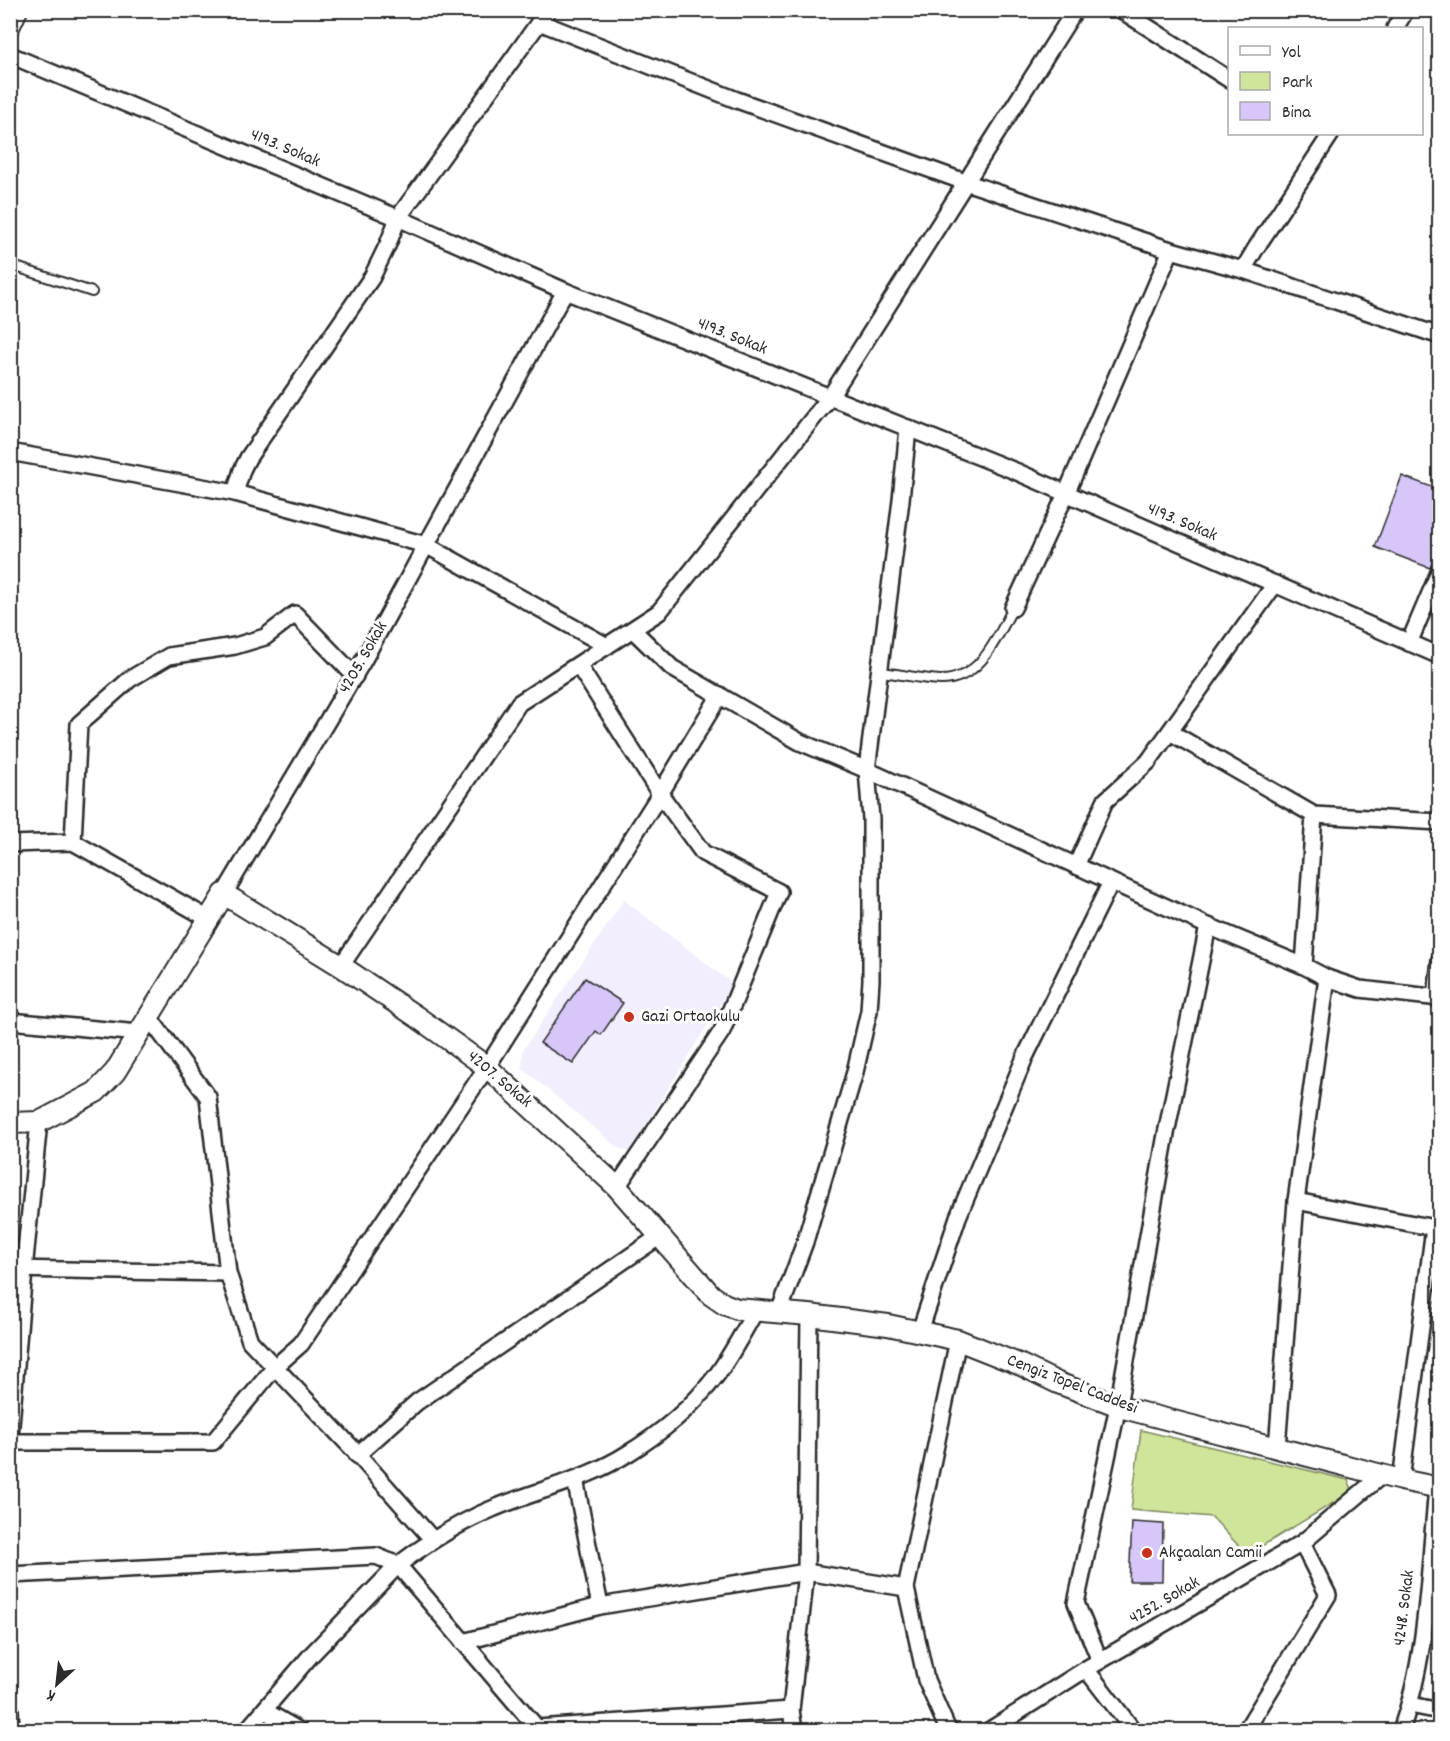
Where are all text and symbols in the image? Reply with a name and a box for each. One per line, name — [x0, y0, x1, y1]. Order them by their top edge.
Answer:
legend — [1228, 27, 1423, 135]
text: Yol — [1282, 41, 1302, 66]
text: Park — [1282, 71, 1313, 96]
text: Bina — [1282, 101, 1311, 126]
street label: 4193. Sokak — [246, 123, 324, 175]
street label: 4193. Sokak — [693, 312, 771, 362]
street label: 4193. Sokak — [1143, 497, 1221, 549]
street label: 4205. Sokak — [333, 617, 395, 699]
place label: Gazi Ortaokulu — [641, 1005, 740, 1030]
marker: Gazi Ortaokulu — [622, 1010, 636, 1024]
street label: 4207. Sokak — [461, 1045, 537, 1115]
street label: Cengiz Topel Caddesi — [1003, 1349, 1141, 1421]
place label: Akçaalan Camii — [1159, 1541, 1262, 1566]
marker: Akçaalan Camii — [1140, 1546, 1154, 1560]
street label: 4248. Sokak — [1388, 1569, 1422, 1647]
street label: 4252. Sokak — [1125, 1571, 1205, 1631]
north arrow — [27, 1654, 87, 1714]
text: K — [42, 1683, 60, 1707]

